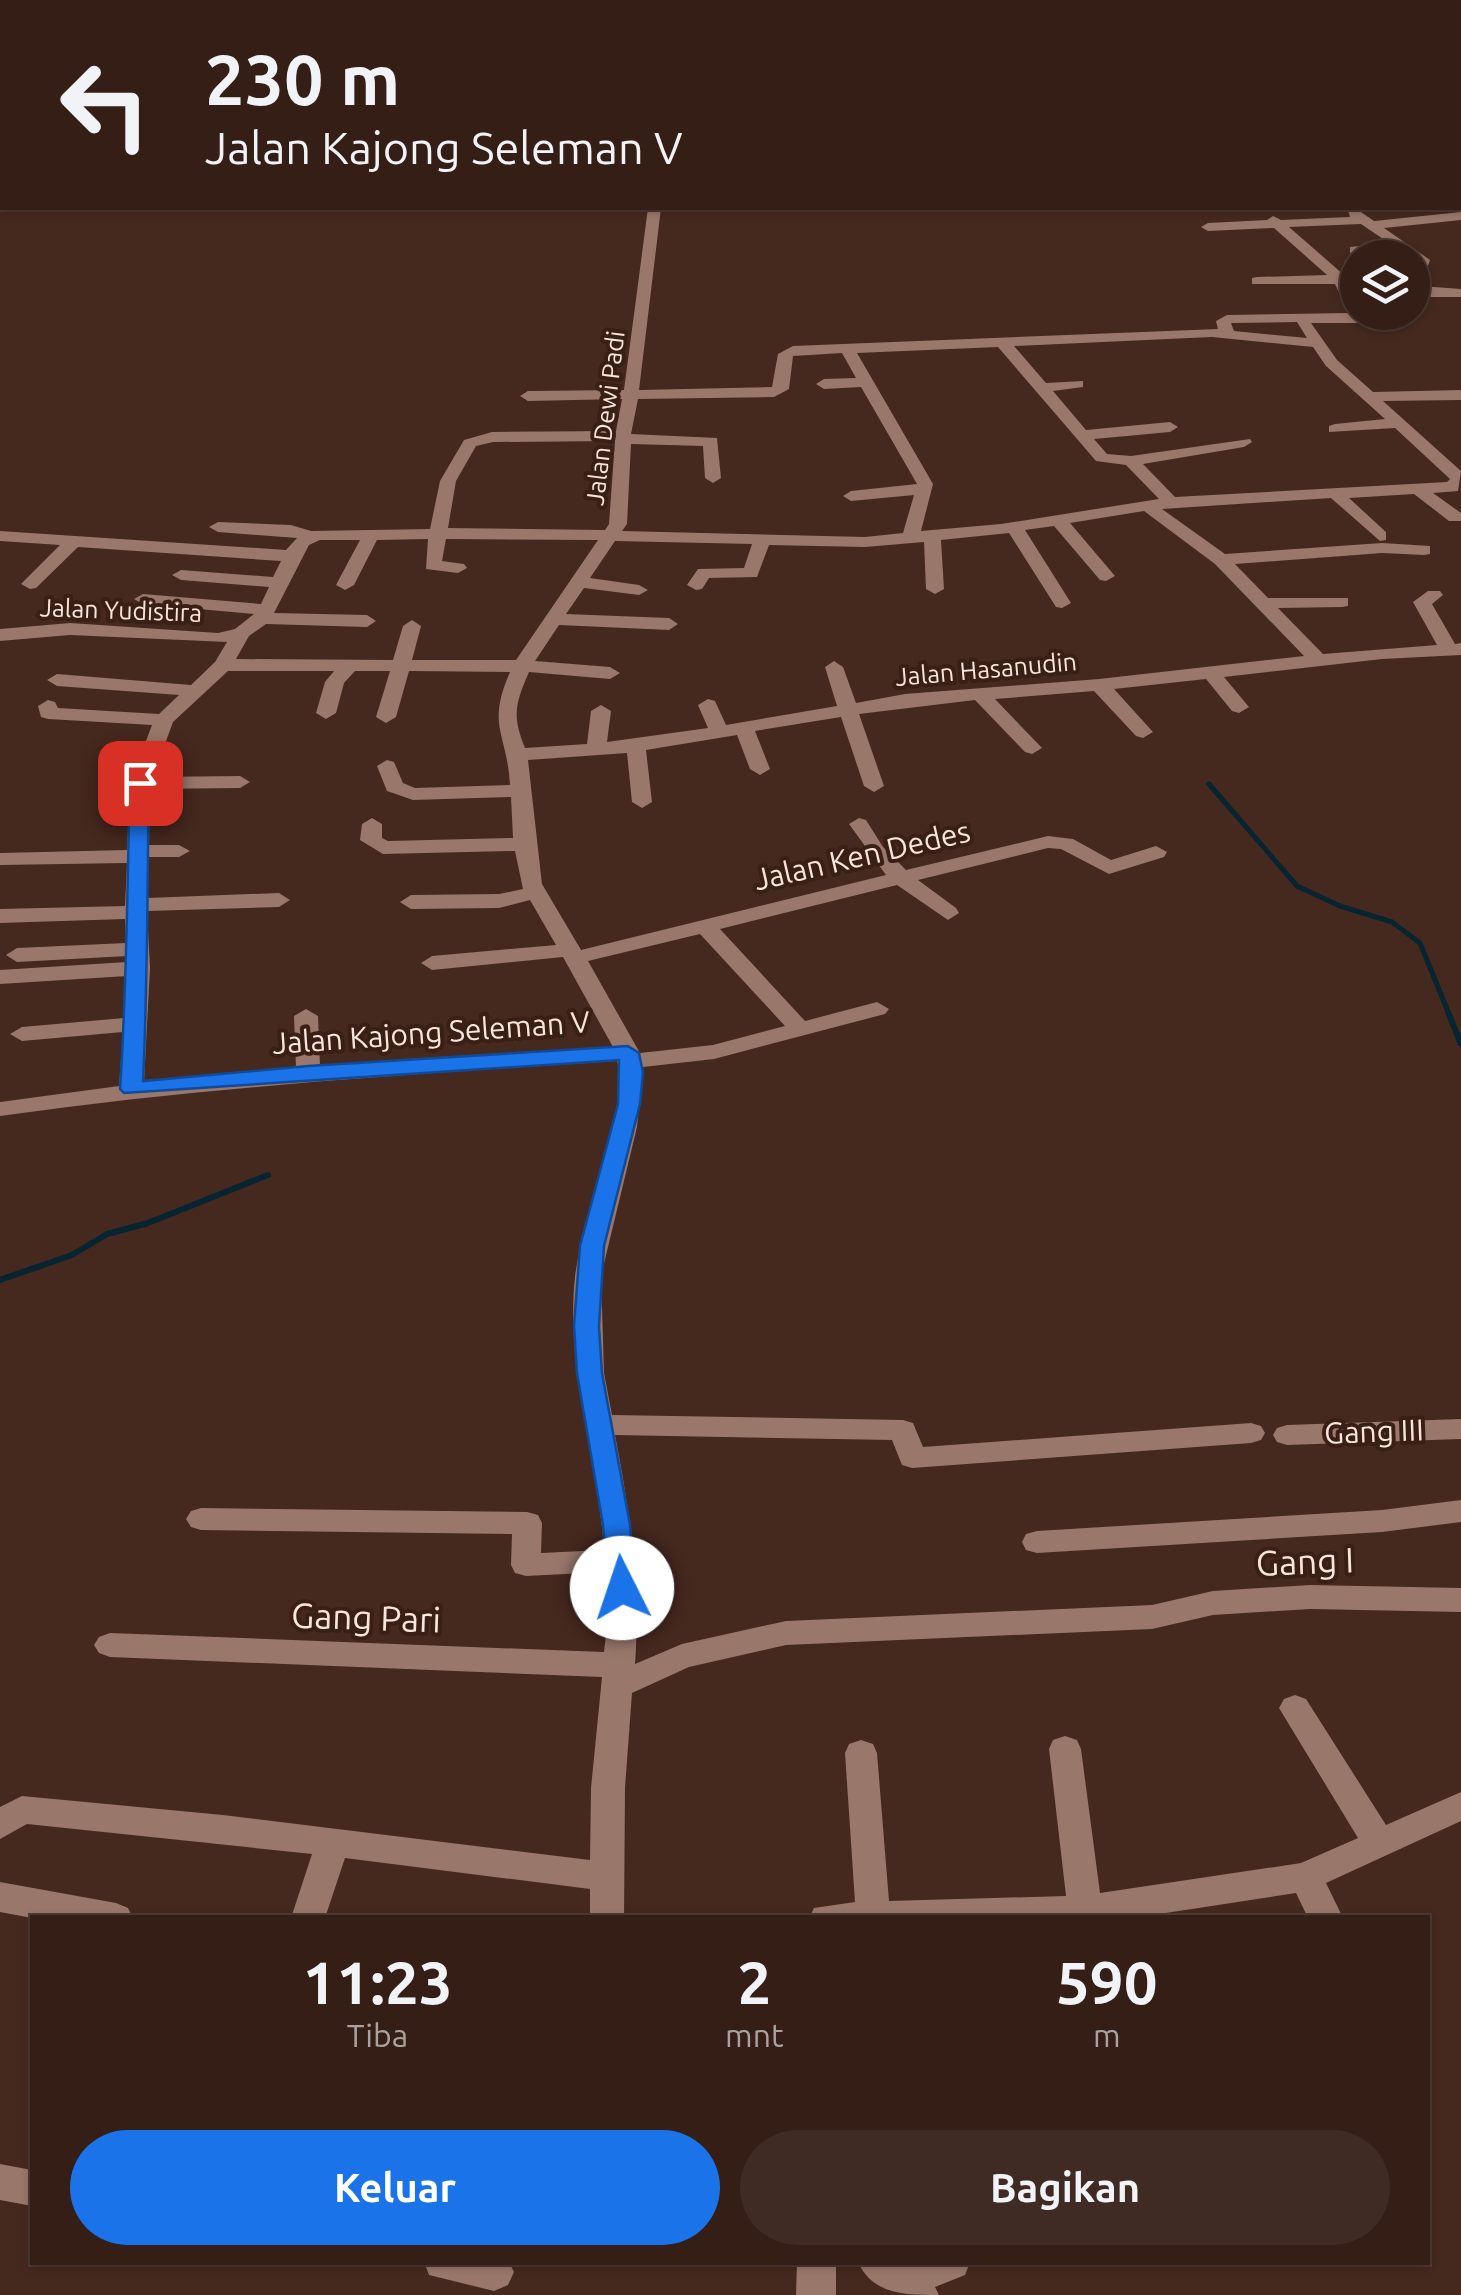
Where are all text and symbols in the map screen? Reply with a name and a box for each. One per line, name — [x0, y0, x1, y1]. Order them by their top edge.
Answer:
icon: left — [40, 40, 170, 170]
text: 230 m — [205, 40, 400, 118]
text: Jalan Kajong Seleman V — [205, 122, 683, 173]
map controls — [1340, 240, 1430, 330]
button: layers — [1340, 240, 1430, 330]
street label: Jalan Dewi Padi — [580, 329, 630, 507]
street label: Jalan Yudistira — [39, 593, 203, 627]
street label: Jalan Hasanudin — [894, 647, 1078, 691]
pin — [98, 741, 183, 826]
icon: arrive — [113, 756, 168, 811]
street label: Jalan Ken Dedes — [750, 814, 973, 896]
street label: Jalan Kajong Seleman V — [271, 1004, 591, 1060]
street label: Gang III — [1324, 1412, 1424, 1450]
position arrow — [570, 1536, 674, 1640]
street label: Gang I — [1255, 1539, 1355, 1583]
street label: Gang Pari — [291, 1594, 442, 1640]
text: 11:23 — [302, 1948, 453, 2015]
text: 2 — [737, 1948, 771, 2015]
text: 590 — [1056, 1948, 1158, 2015]
text: Tiba — [347, 2017, 408, 2053]
text: mnt — [725, 2017, 784, 2053]
text: m — [1093, 2017, 1121, 2053]
button: Keluar — [70, 2130, 720, 2245]
button: Bagikan — [740, 2130, 1390, 2245]

